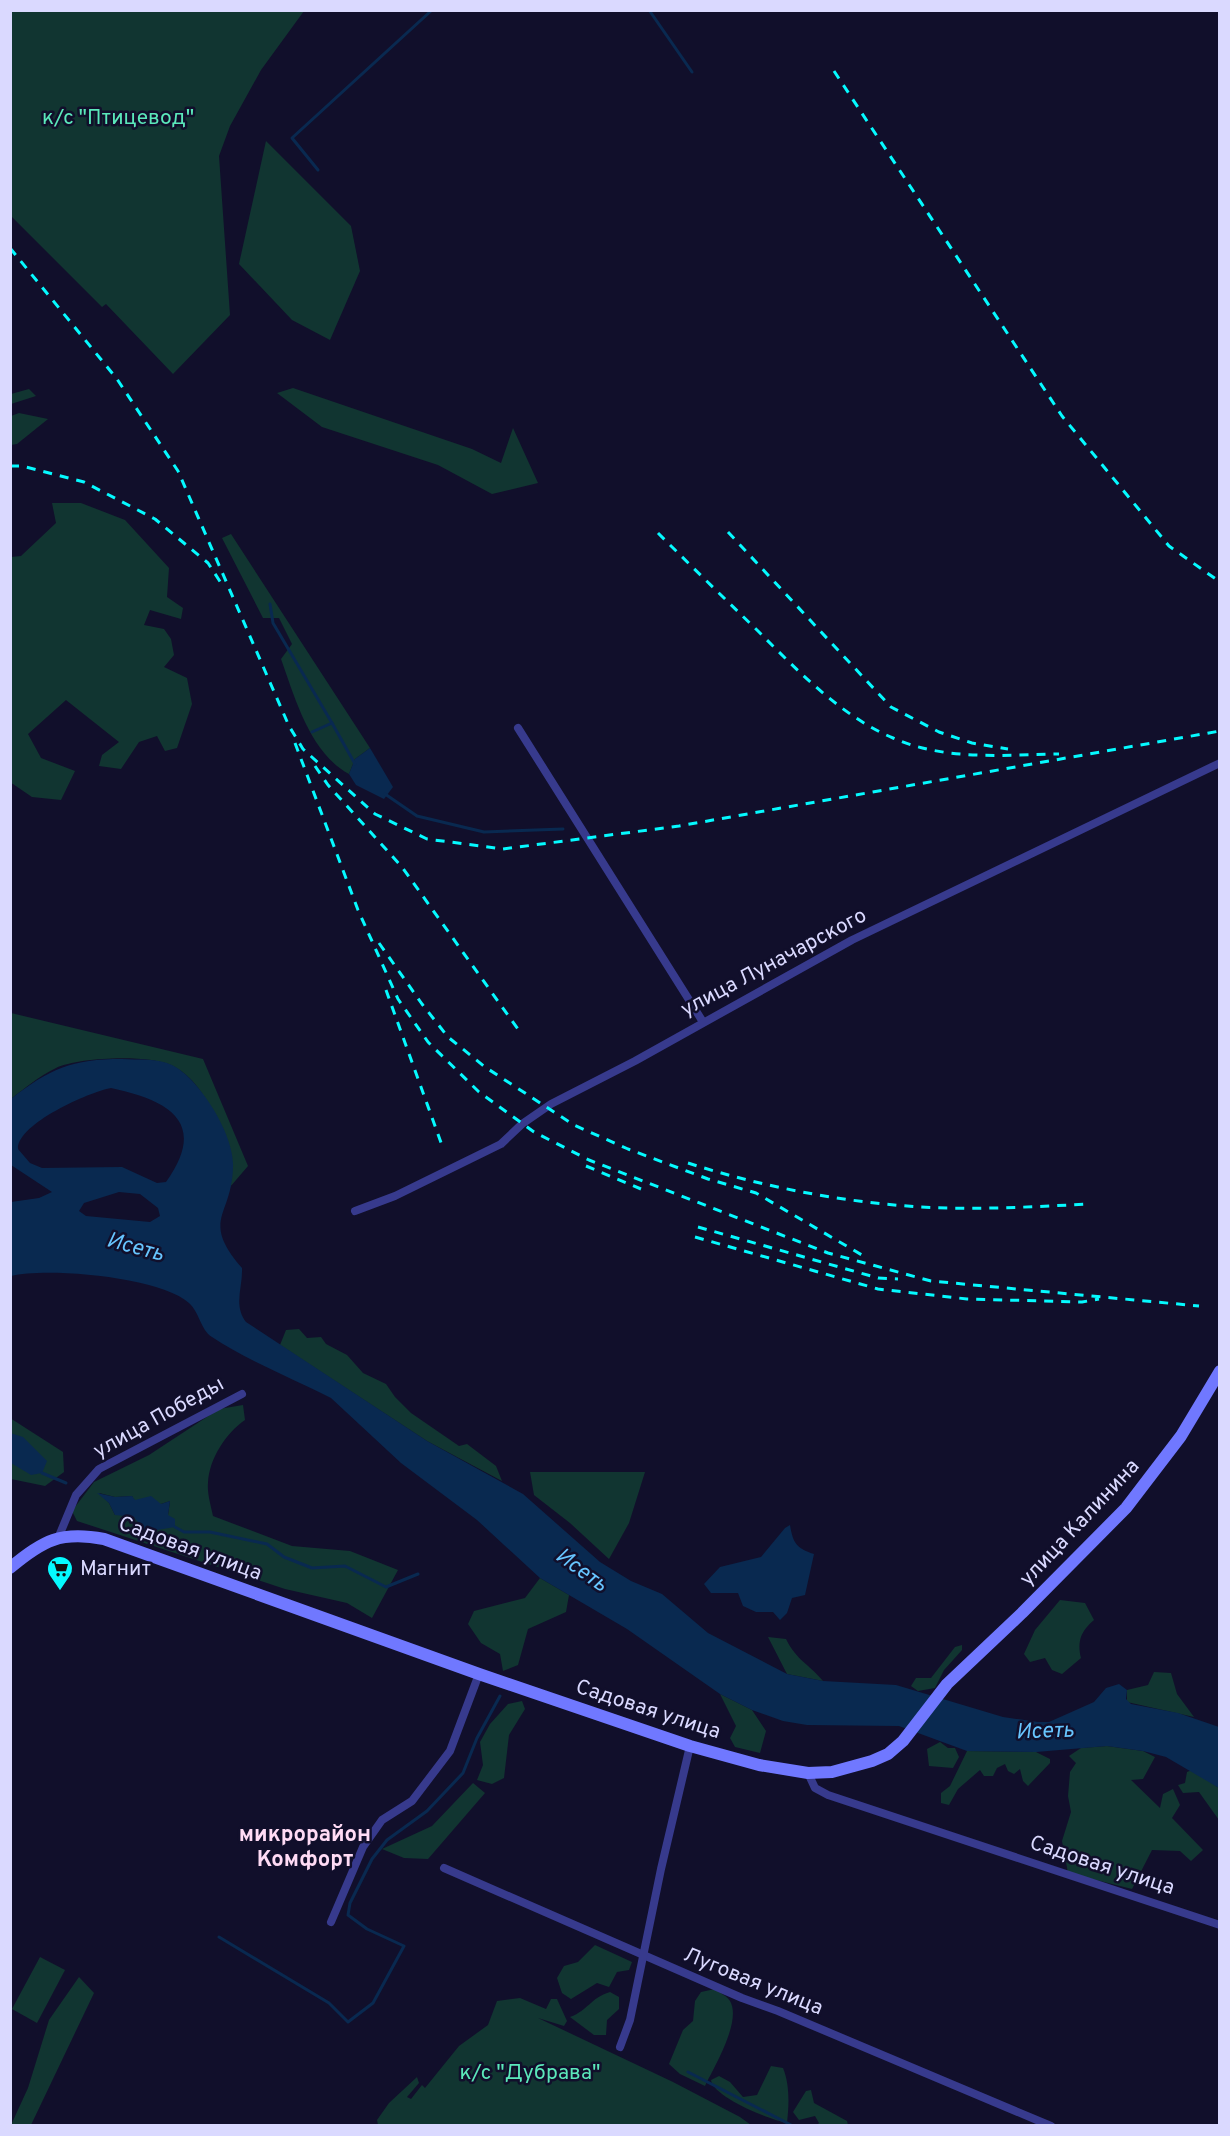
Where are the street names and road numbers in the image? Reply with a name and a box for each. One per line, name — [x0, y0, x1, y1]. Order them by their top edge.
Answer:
street label: улица Луначарского — [676, 903, 872, 1023]
street label: улица Победы — [89, 1371, 229, 1465]
street label: улица Калинина — [1014, 1454, 1146, 1592]
street label: Садовая улица — [115, 1511, 265, 1587]
street label: Садовая улица — [572, 1674, 724, 1746]
street label: Садовая улица — [1026, 1830, 1178, 1902]
street label: Луговая улица — [679, 1942, 827, 2022]

